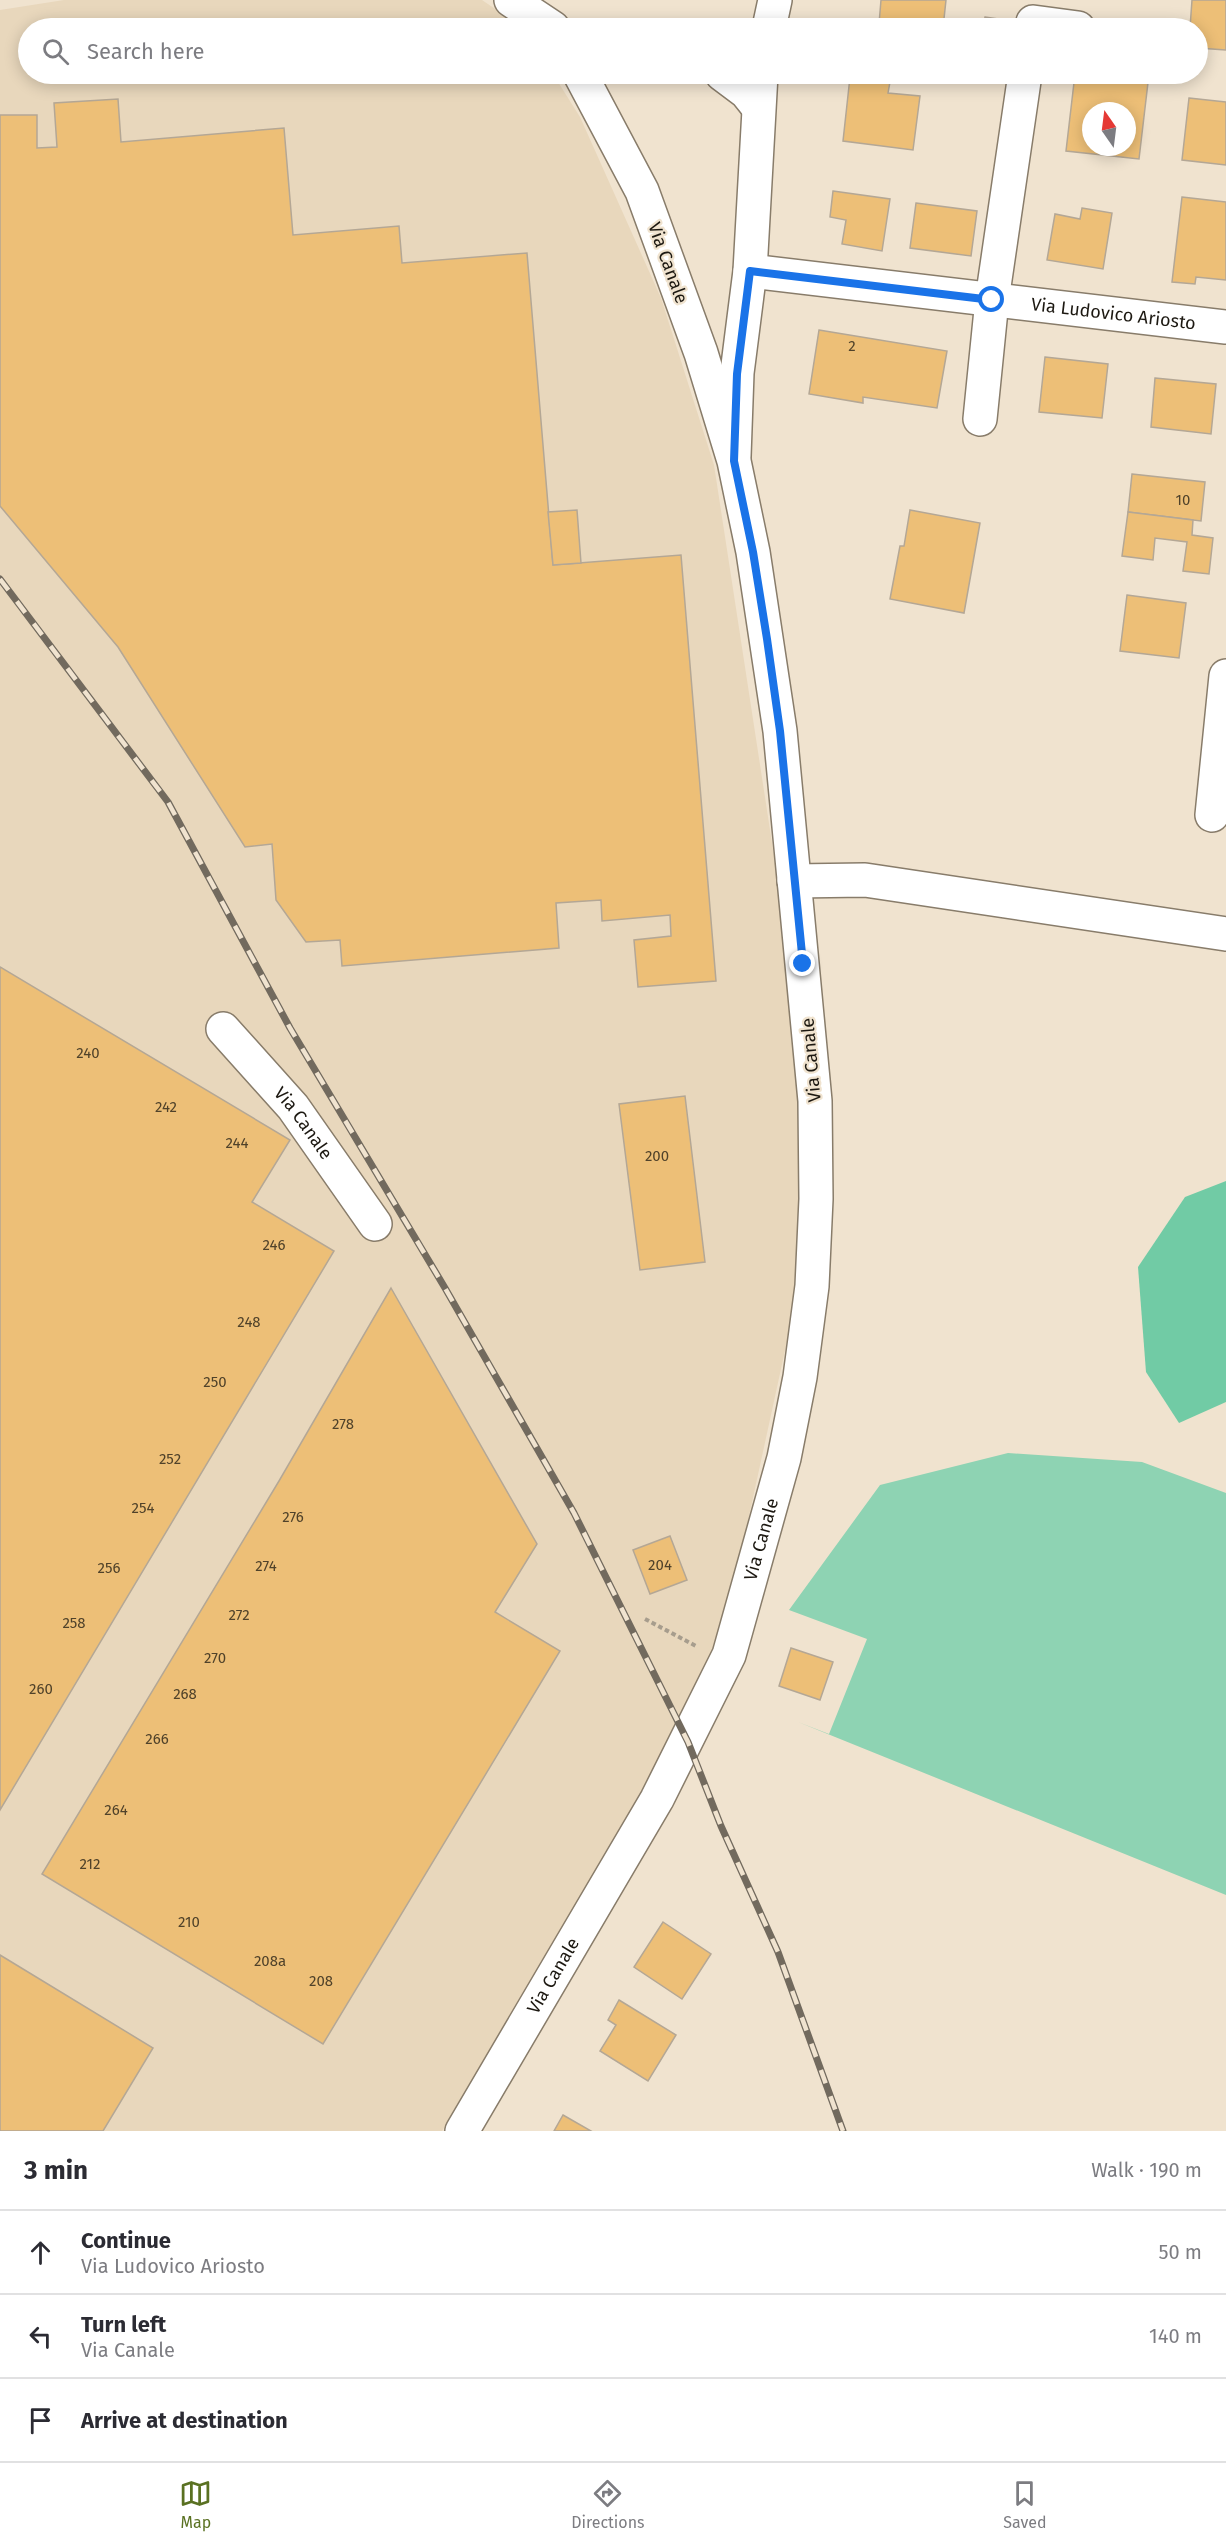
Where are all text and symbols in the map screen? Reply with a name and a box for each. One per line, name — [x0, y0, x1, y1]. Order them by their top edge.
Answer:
search box — [18, 18, 1208, 84]
icon: search — [39, 35, 72, 68]
text: Search here — [87, 38, 205, 65]
north arrow — [1082, 102, 1136, 156]
street label: Via Canale — [643, 220, 693, 306]
route start — [978, 286, 1004, 312]
street label: Via Ludovico Ariosto — [1030, 293, 1197, 334]
house number: 2 — [848, 337, 856, 355]
house number: 10 — [1176, 491, 1190, 509]
route end — [789, 950, 815, 976]
street label: Via Canale — [796, 1017, 826, 1103]
house number: 240 — [76, 1044, 100, 1062]
street label: Via Canale — [269, 1082, 337, 1164]
house number: 242 — [155, 1098, 177, 1116]
house number: 244 — [226, 1134, 249, 1152]
house number: 200 — [645, 1147, 669, 1165]
house number: 246 — [263, 1236, 286, 1254]
house number: 248 — [237, 1313, 261, 1331]
house number: 250 — [203, 1373, 227, 1391]
house number: 278 — [332, 1415, 354, 1433]
house number: 252 — [159, 1450, 181, 1468]
street label: Via Canale — [739, 1496, 783, 1583]
house number: 254 — [132, 1499, 154, 1517]
house number: 276 — [282, 1508, 304, 1526]
house number: 204 — [648, 1556, 672, 1574]
house number: 274 — [255, 1557, 277, 1575]
house number: 256 — [98, 1559, 120, 1577]
house number: 272 — [228, 1606, 250, 1624]
house number: 258 — [62, 1614, 86, 1632]
house number: 270 — [204, 1649, 226, 1667]
house number: 260 — [29, 1680, 53, 1698]
house number: 268 — [173, 1685, 197, 1703]
house number: 266 — [145, 1730, 169, 1748]
house number: 264 — [104, 1801, 128, 1819]
house number: 212 — [80, 1855, 100, 1873]
house number: 210 — [178, 1913, 200, 1931]
street label: Via Canale — [522, 1934, 584, 2018]
house number: 208a — [254, 1952, 286, 1970]
house number: 208 — [309, 1972, 333, 1990]
text: 3 min — [24, 2155, 88, 2186]
text: Walk · 190 m — [1091, 2158, 1202, 2182]
text: Continue — [81, 2227, 171, 2254]
icon: ahead — [24, 2236, 57, 2269]
text: 50 m — [1158, 2240, 1202, 2264]
text: Via Ludovico Ariosto — [81, 2254, 265, 2278]
text: Turn left — [81, 2311, 166, 2338]
icon: left — [24, 2320, 57, 2353]
text: 140 m — [1149, 2324, 1202, 2348]
text: Via Canale — [81, 2338, 175, 2362]
icon: arrive — [24, 2404, 57, 2437]
text: Arrive at destination — [81, 2407, 288, 2434]
tab: Map — [179, 2477, 212, 2532]
tab: Directions — [571, 2477, 645, 2532]
tab: Saved — [1003, 2477, 1047, 2532]

